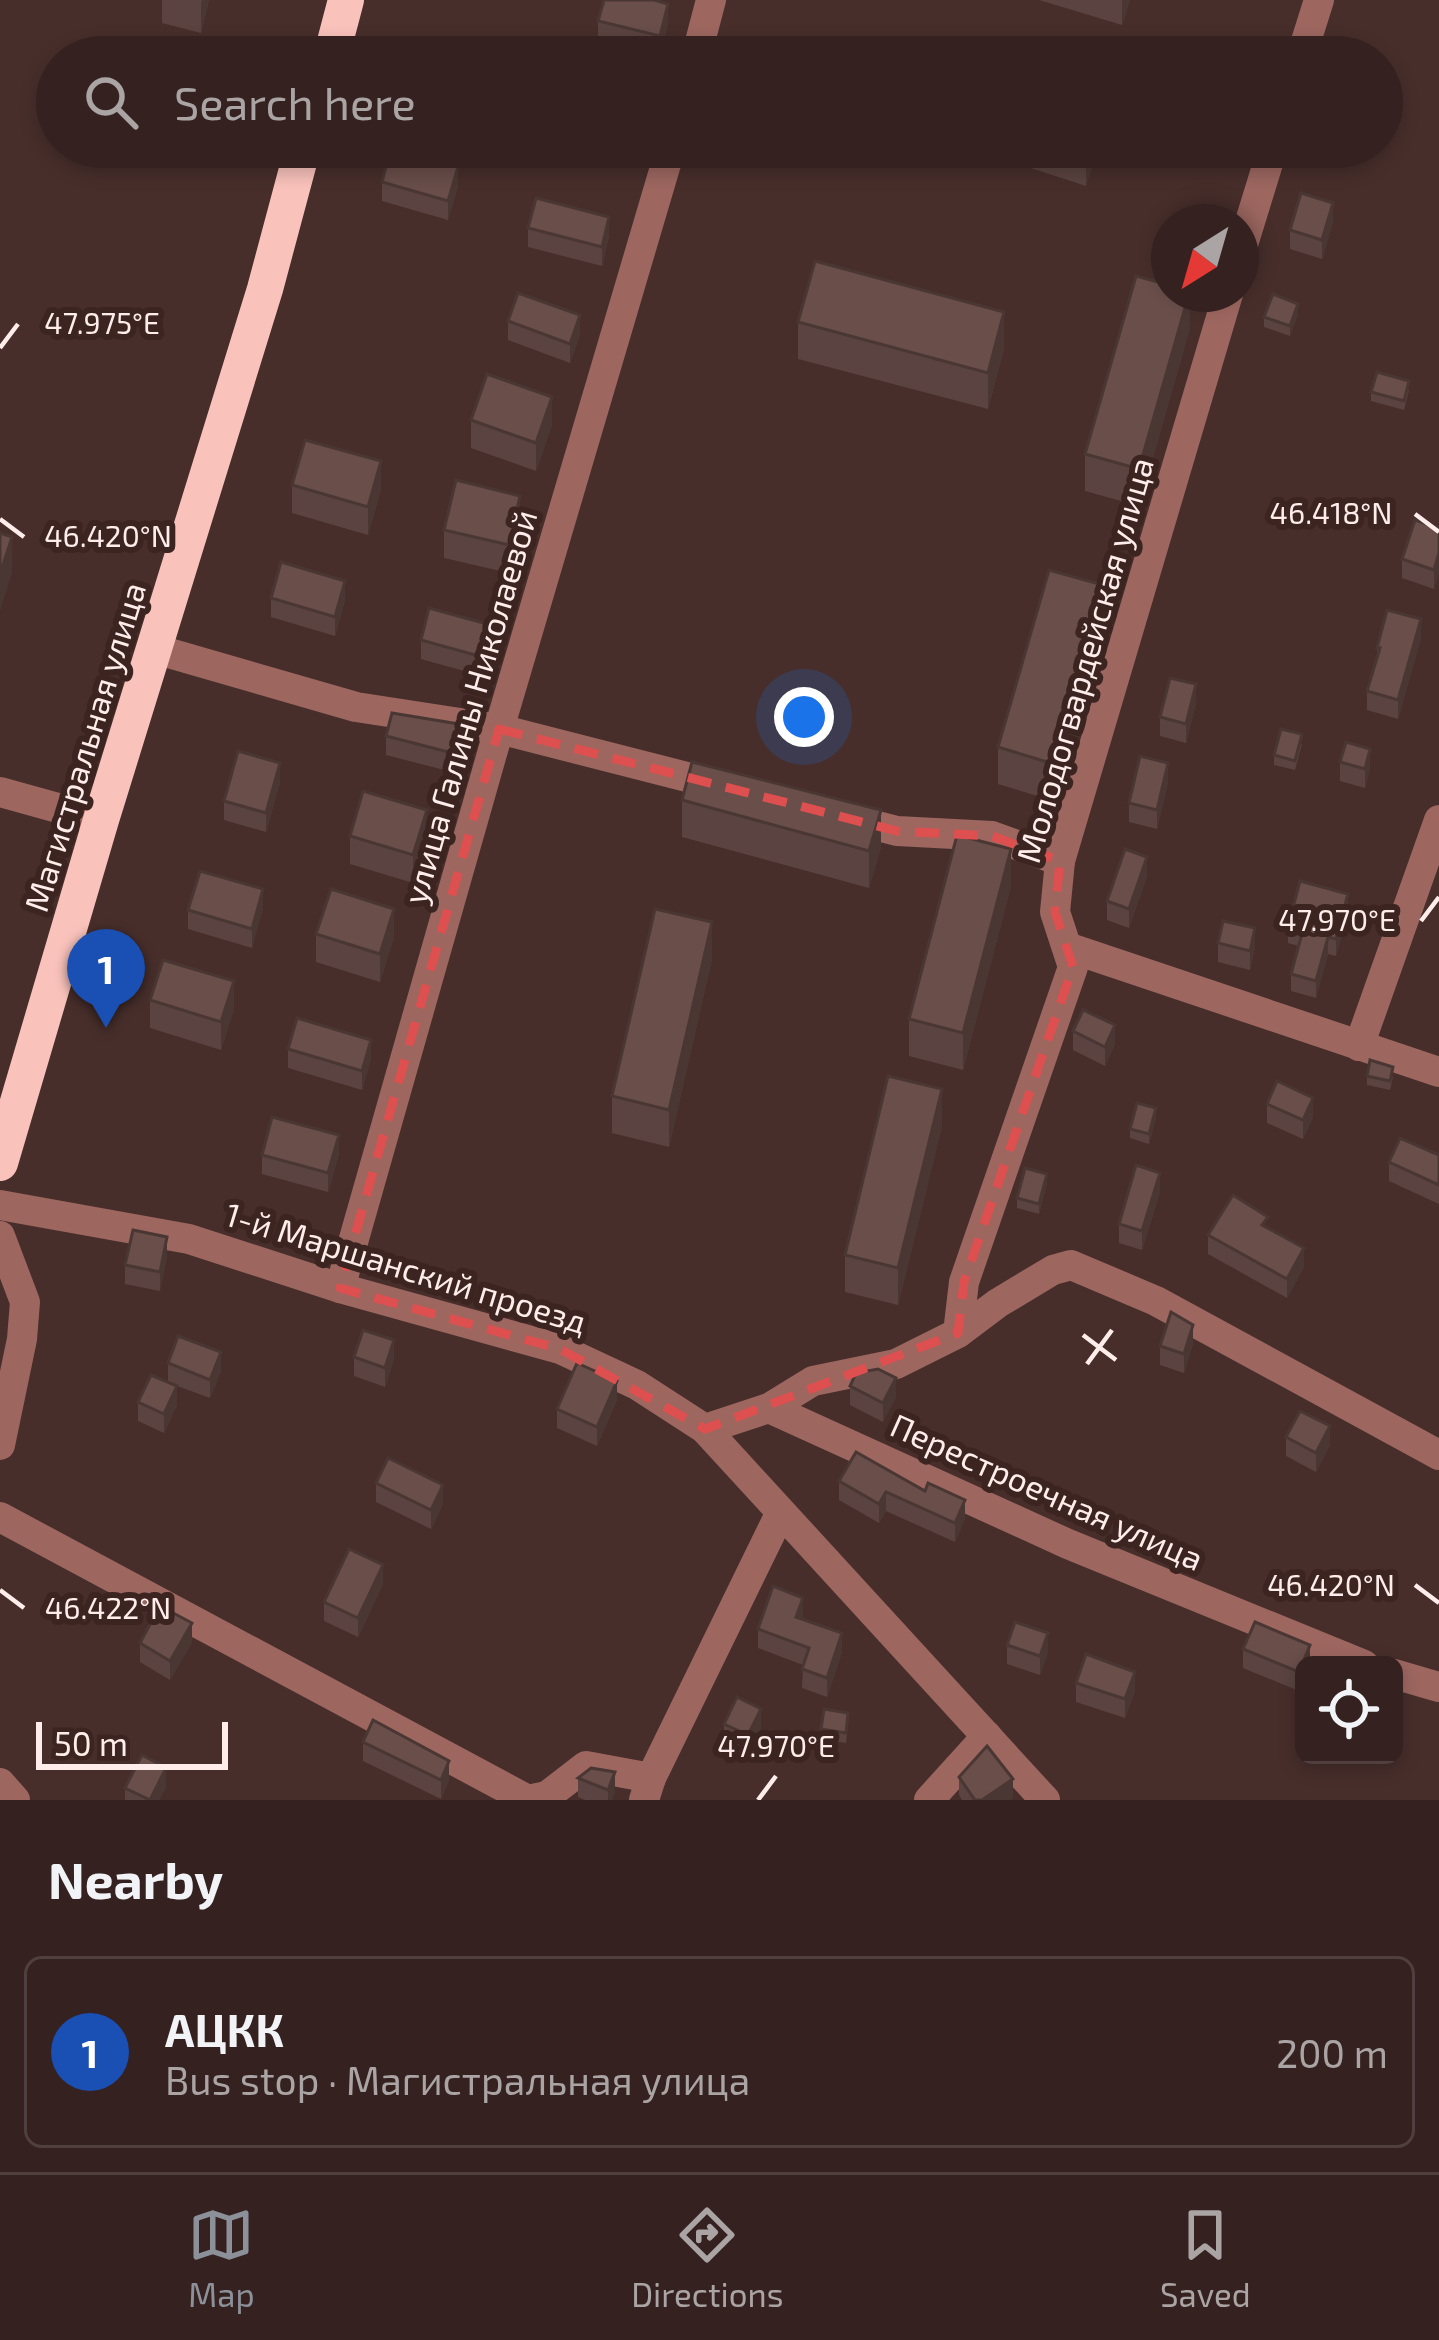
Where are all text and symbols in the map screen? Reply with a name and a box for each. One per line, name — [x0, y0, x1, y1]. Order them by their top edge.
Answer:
search box — [36, 36, 1403, 168]
icon: search — [78, 69, 144, 135]
text: Search here — [174, 75, 416, 129]
north arrow — [1151, 204, 1259, 312]
text: 47.975°E — [44, 304, 160, 340]
street label: Молодогвардейская улица — [1007, 453, 1162, 867]
text: 46.418°N — [1270, 494, 1392, 530]
street label: улица Галины Николаевой — [394, 505, 545, 909]
text: 46.420°N — [44, 517, 172, 553]
street label: Магистральная улица — [15, 577, 154, 916]
your location — [774, 687, 834, 747]
text: 47.970°E — [1278, 901, 1396, 937]
pin: 1 — [67, 929, 145, 1028]
street label: 1-й Маршанский проезд — [221, 1193, 592, 1341]
street label: Перестроечная улица — [885, 1404, 1210, 1579]
text: 46.420°N — [1267, 1566, 1395, 1602]
text: 46.422°N — [45, 1589, 171, 1625]
map controls — [1295, 1656, 1403, 1764]
button: locate — [1295, 1656, 1403, 1764]
scale bar — [36, 1716, 228, 1769]
text: 50 m — [54, 1723, 128, 1763]
text: 47.970°E — [717, 1727, 835, 1763]
text: Nearby — [48, 1848, 223, 1909]
text: АЦКК — [165, 2002, 284, 2056]
text: 1 — [82, 2029, 98, 2076]
text: 200 m — [1276, 2029, 1388, 2076]
text: Bus stop · Магистральная улица — [165, 2056, 750, 2103]
tab: Map — [188, 2202, 255, 2314]
tab: Directions — [631, 2202, 783, 2314]
tab: Saved — [1160, 2202, 1251, 2314]

